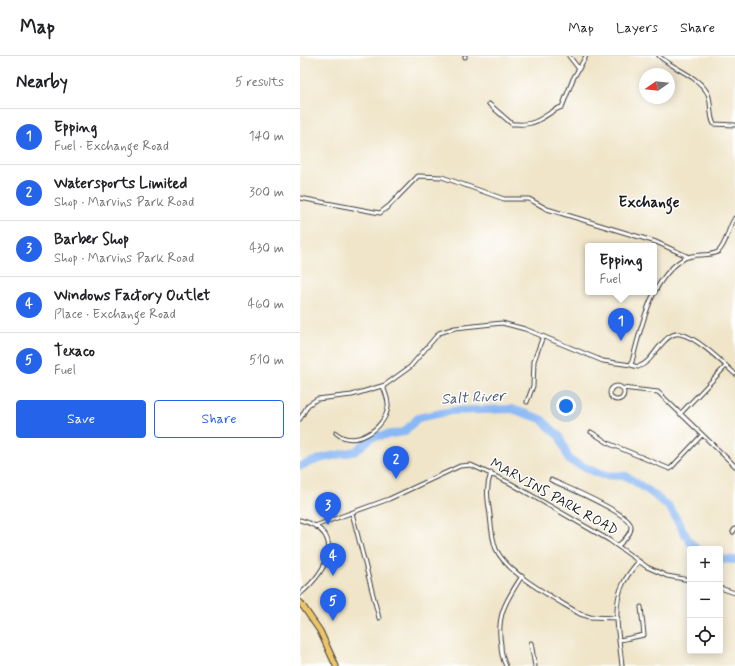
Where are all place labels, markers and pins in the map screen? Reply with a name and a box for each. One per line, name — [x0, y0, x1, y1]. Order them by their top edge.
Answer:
pin: 1 — [608, 308, 634, 341]
pin: 2 — [383, 446, 409, 479]
pin: 3 — [315, 492, 341, 525]
pin: 4 — [320, 543, 346, 576]
pin: 5 — [320, 588, 346, 621]

